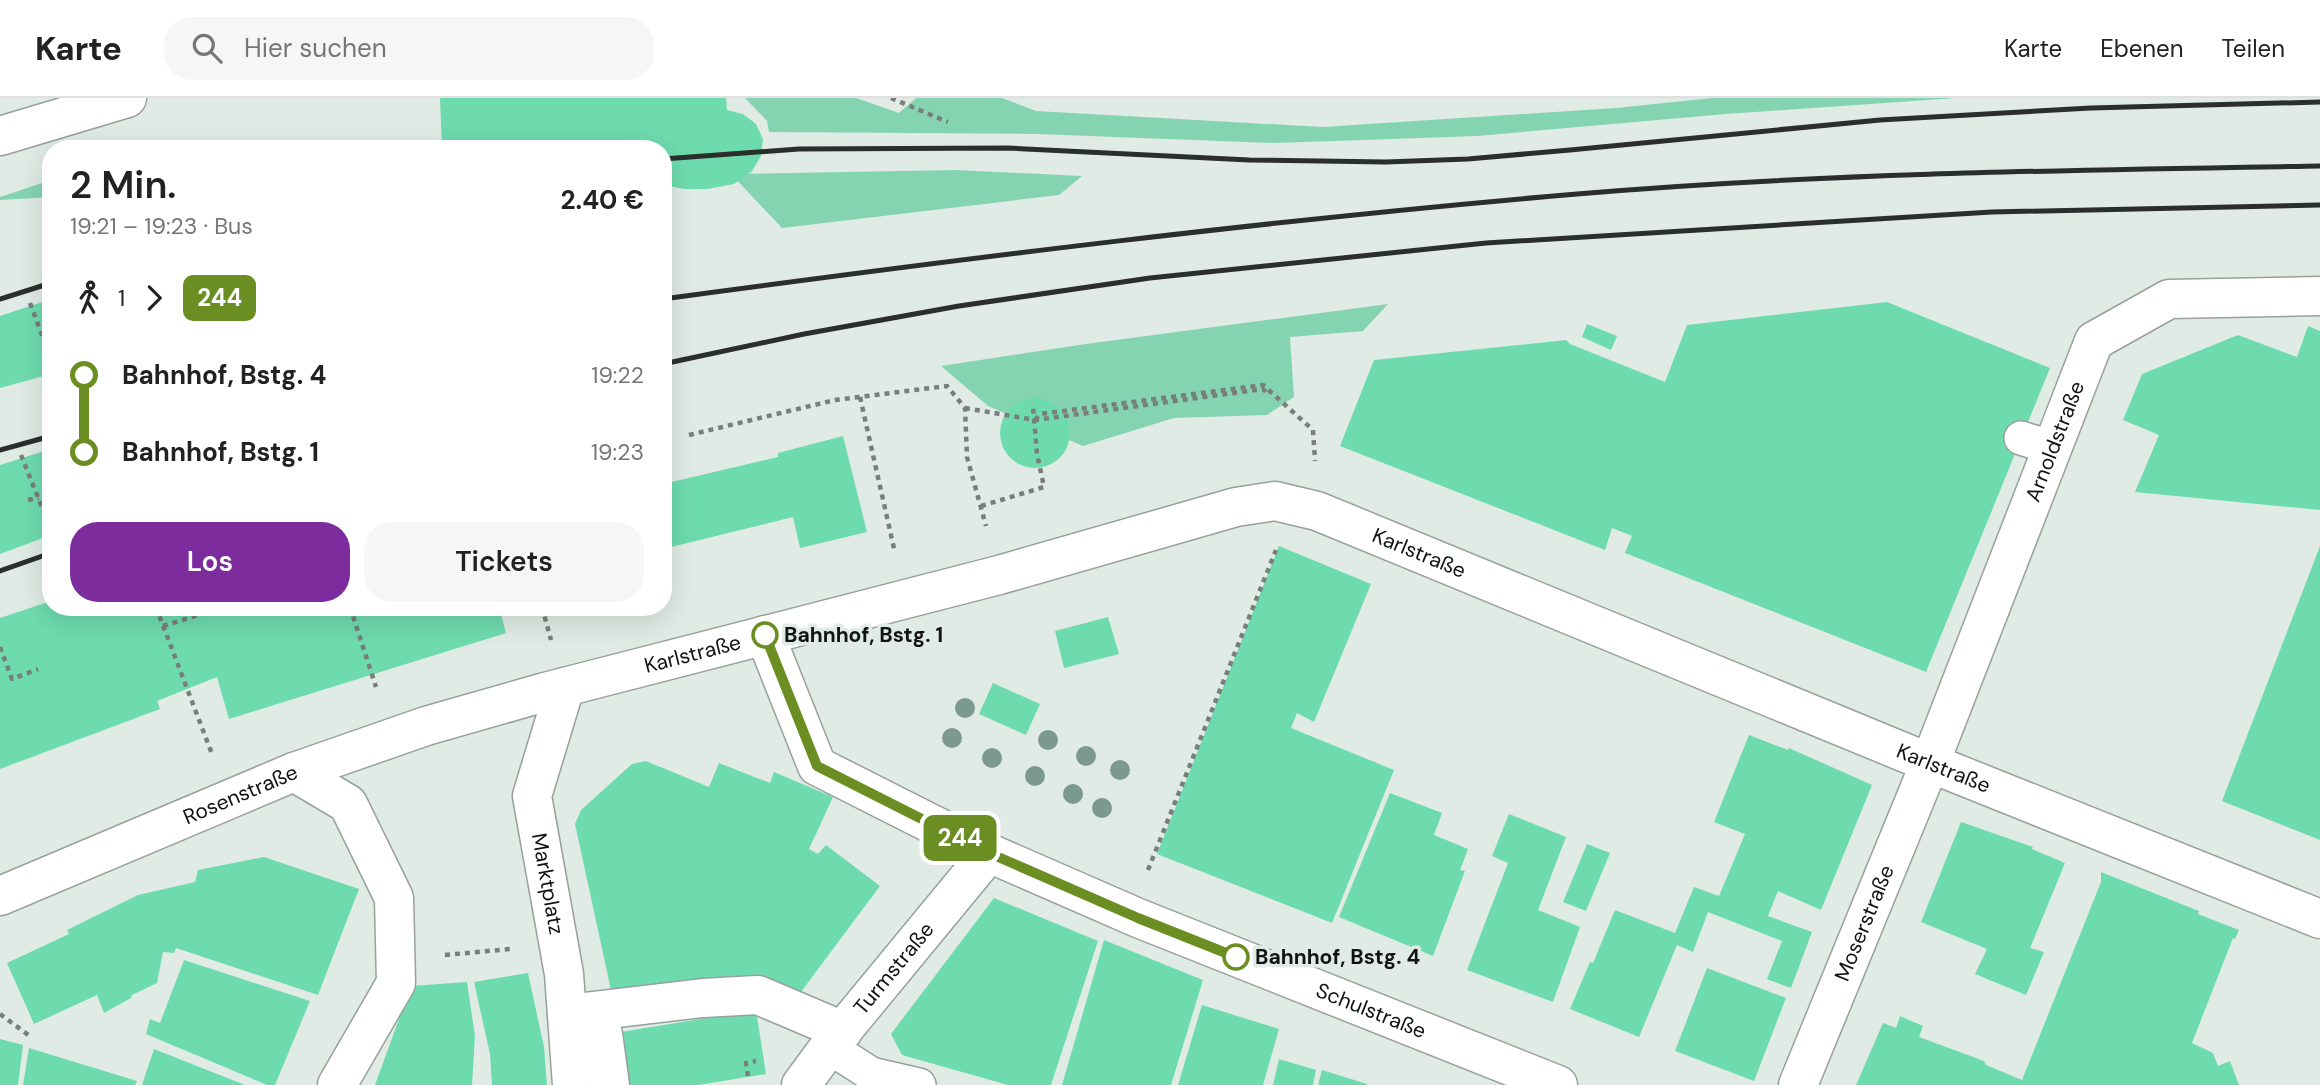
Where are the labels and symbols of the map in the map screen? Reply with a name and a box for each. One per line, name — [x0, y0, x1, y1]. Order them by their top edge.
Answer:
street label: Arnoldstraße — [2019, 377, 2091, 506]
street label: Karlstraße — [1368, 521, 1470, 585]
place label: Bahnhof, Bstg. 1 — [784, 621, 943, 649]
marker: Bahnhof, Bstg. 1 — [752, 622, 778, 648]
street label: Karlstraße — [641, 628, 744, 680]
street label: Karlstraße — [1892, 737, 1995, 800]
street label: Rosenstraße — [179, 758, 302, 831]
line badge: 244 — [920, 815, 1000, 861]
street label: Marktplatz — [525, 831, 571, 937]
street label: Moserstraße — [1828, 861, 1901, 986]
street label: Turmstraße — [847, 916, 940, 1021]
place label: Bahnhof, Bstg. 4 — [1255, 943, 1420, 971]
marker: Bahnhof, Bstg. 4 — [1223, 944, 1249, 970]
street label: Schulstraße — [1312, 976, 1430, 1045]

